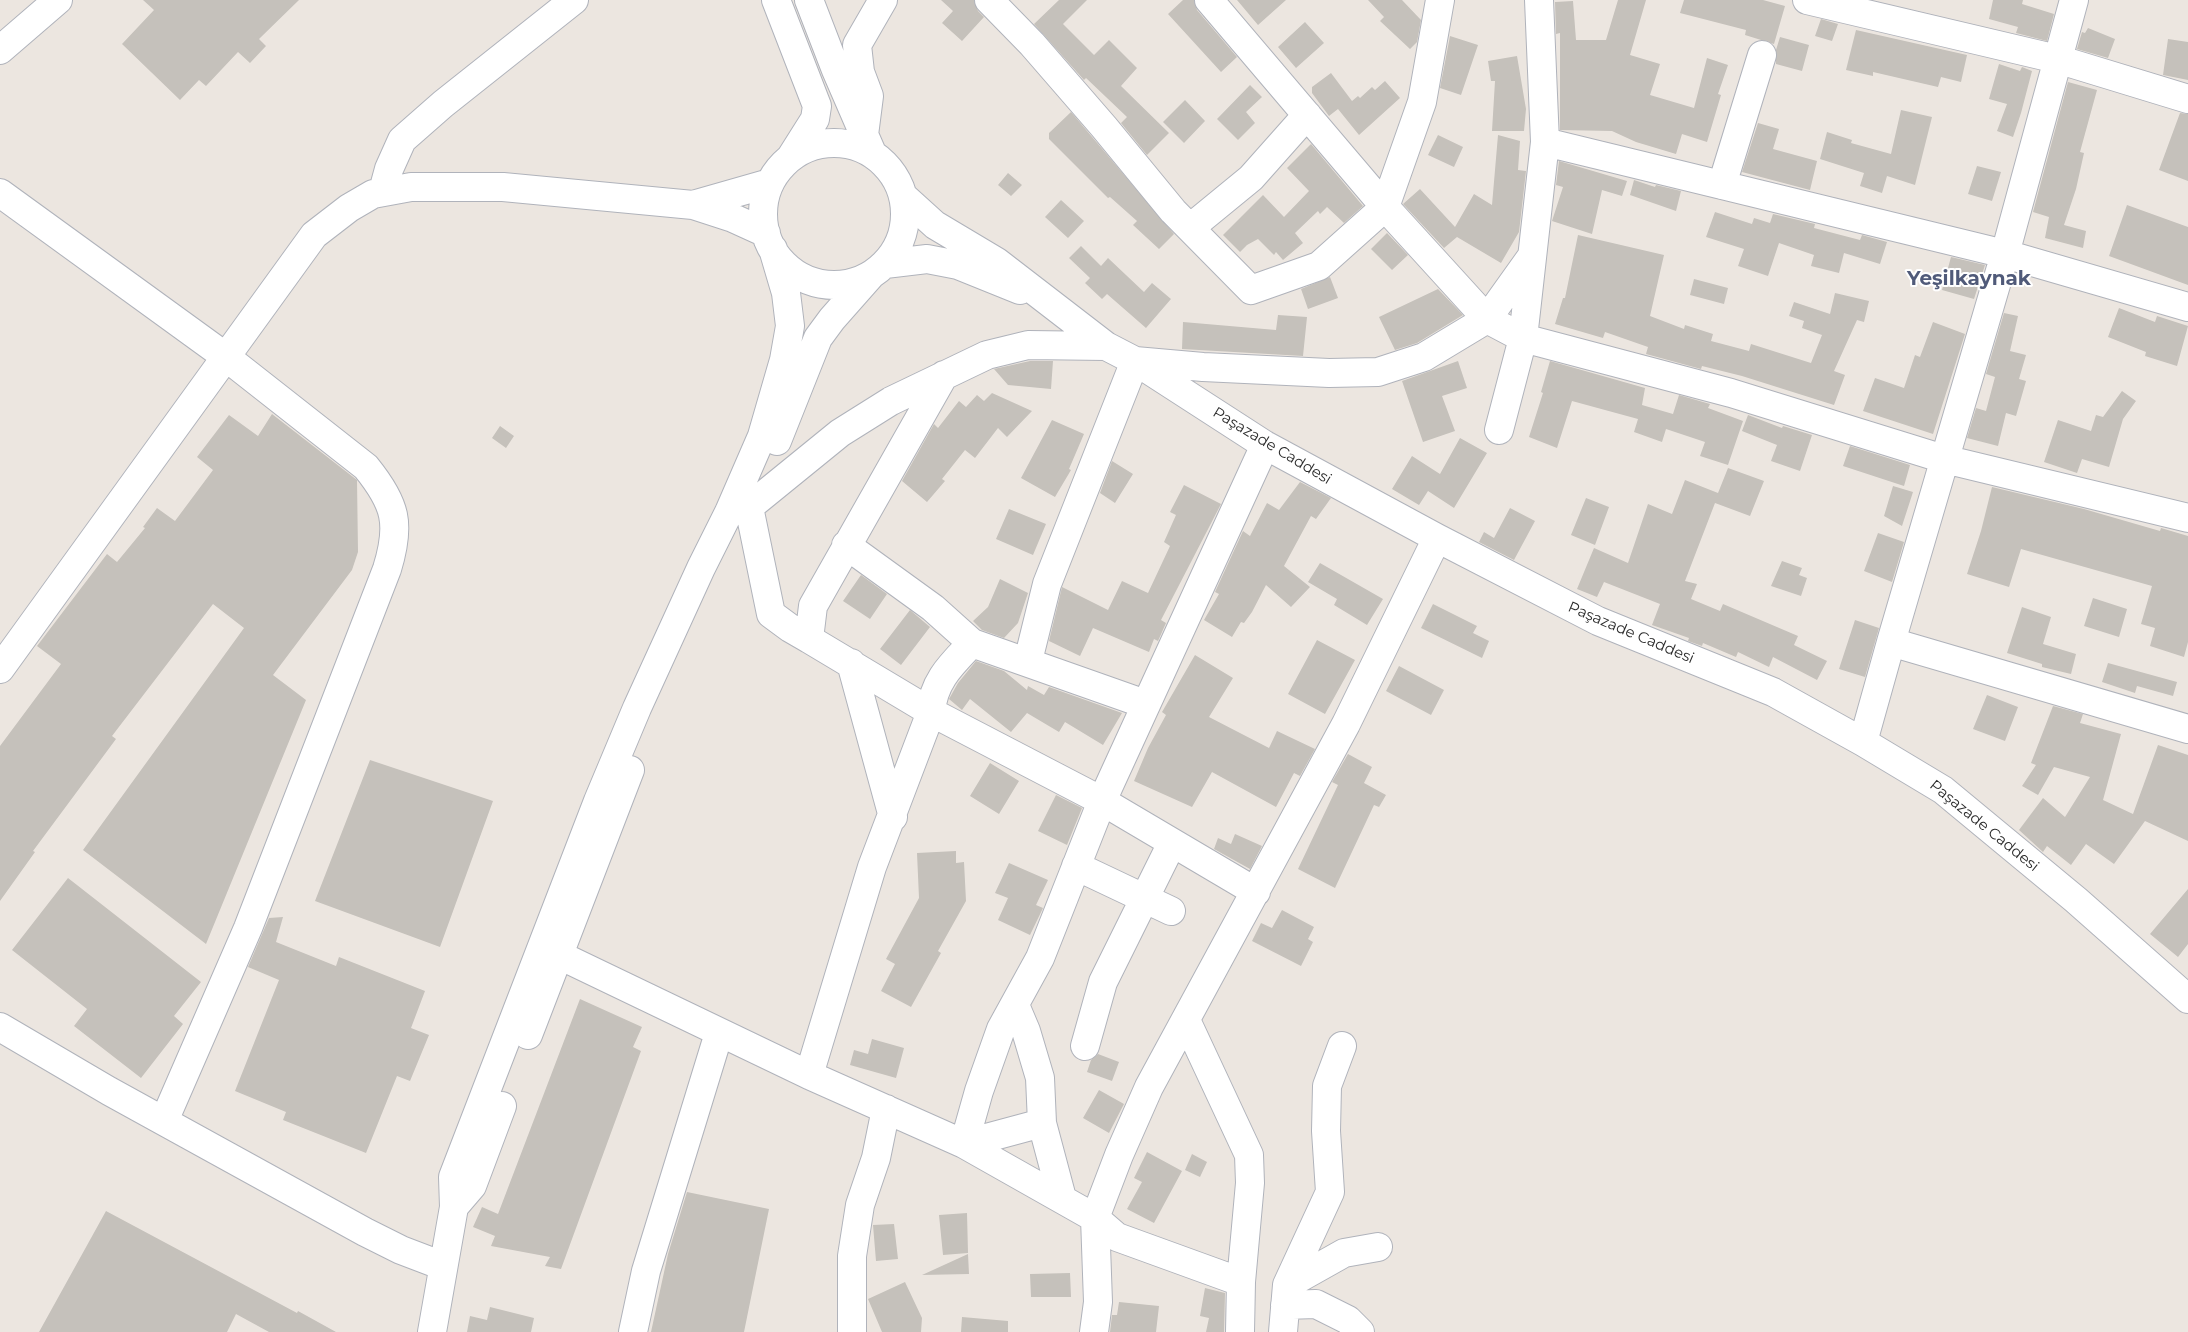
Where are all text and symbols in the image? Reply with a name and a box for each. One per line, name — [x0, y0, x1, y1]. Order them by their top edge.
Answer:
district label: Yeşilkaynak — [1907, 267, 2031, 291]
street label: Paşazade Caddesi — [1209, 403, 1335, 489]
street label: Paşazade Caddesi — [1565, 598, 1697, 668]
street label: Paşazade Caddesi — [1926, 776, 2042, 876]

